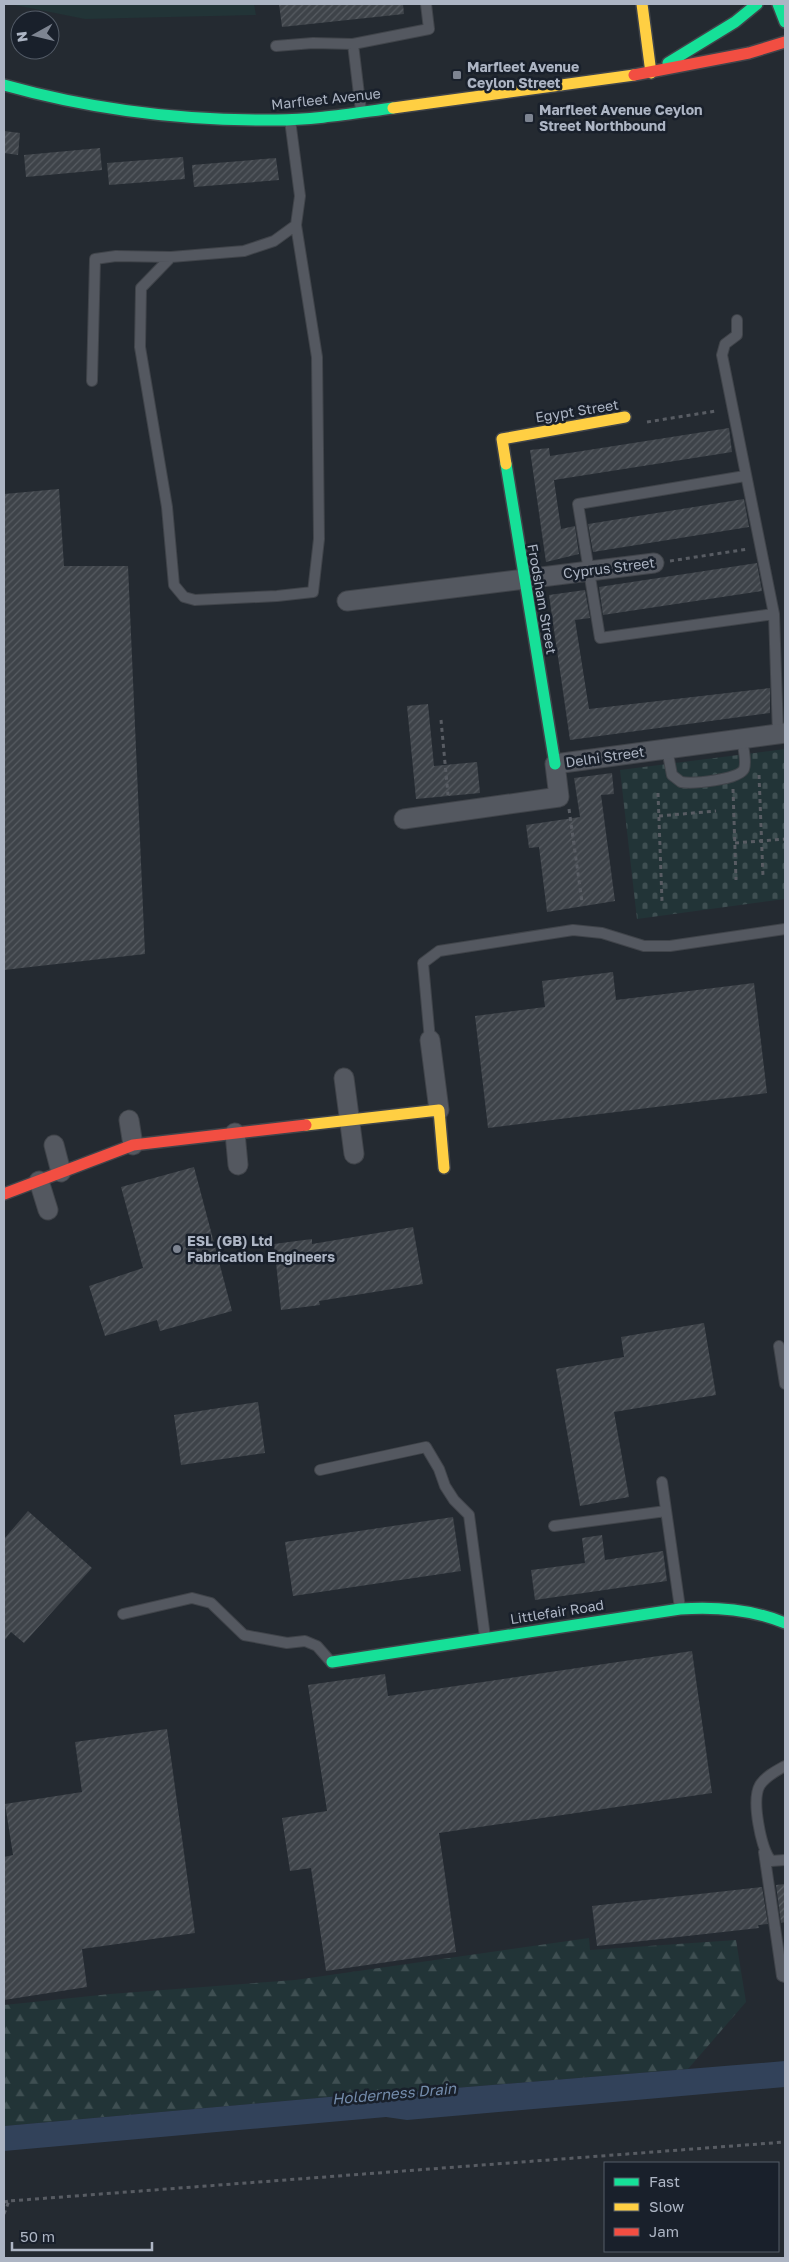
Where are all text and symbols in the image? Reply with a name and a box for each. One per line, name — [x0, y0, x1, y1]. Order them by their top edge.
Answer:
north arrow — [10, 10, 60, 60]
text: N — [12, 30, 31, 43]
place label: Marfleet Avenue Ceylon Street — [467, 58, 579, 91]
marker: Marfleet Avenue Ceylon Street — [451, 69, 463, 81]
street label: Marfleet Avenue — [270, 84, 381, 113]
place label: Marfleet Avenue Ceylon Street Northbound — [539, 101, 703, 134]
marker: Marfleet Avenue Ceylon Street Northbound — [523, 112, 535, 124]
street label: Egypt Street — [534, 396, 620, 425]
street label: Frodsham Street — [524, 542, 561, 656]
street label: Cyprus Street — [562, 553, 656, 582]
street label: Delhi Street — [564, 743, 646, 770]
place label: ESL (GB) Ltd Fabrication Engineers — [187, 1232, 335, 1265]
marker: ESL (GB) Ltd Fabrication Engineers — [171, 1243, 183, 1255]
street label: Littlefair Road — [509, 1596, 605, 1627]
water label: Holderness Drain — [331, 2079, 457, 2107]
legend — [604, 2162, 779, 2252]
text: Fast — [649, 2172, 680, 2190]
text: Slow — [649, 2197, 684, 2215]
scale bar — [12, 2220, 152, 2252]
text: Jam — [649, 2222, 679, 2240]
text: 50 m — [20, 2227, 55, 2245]

